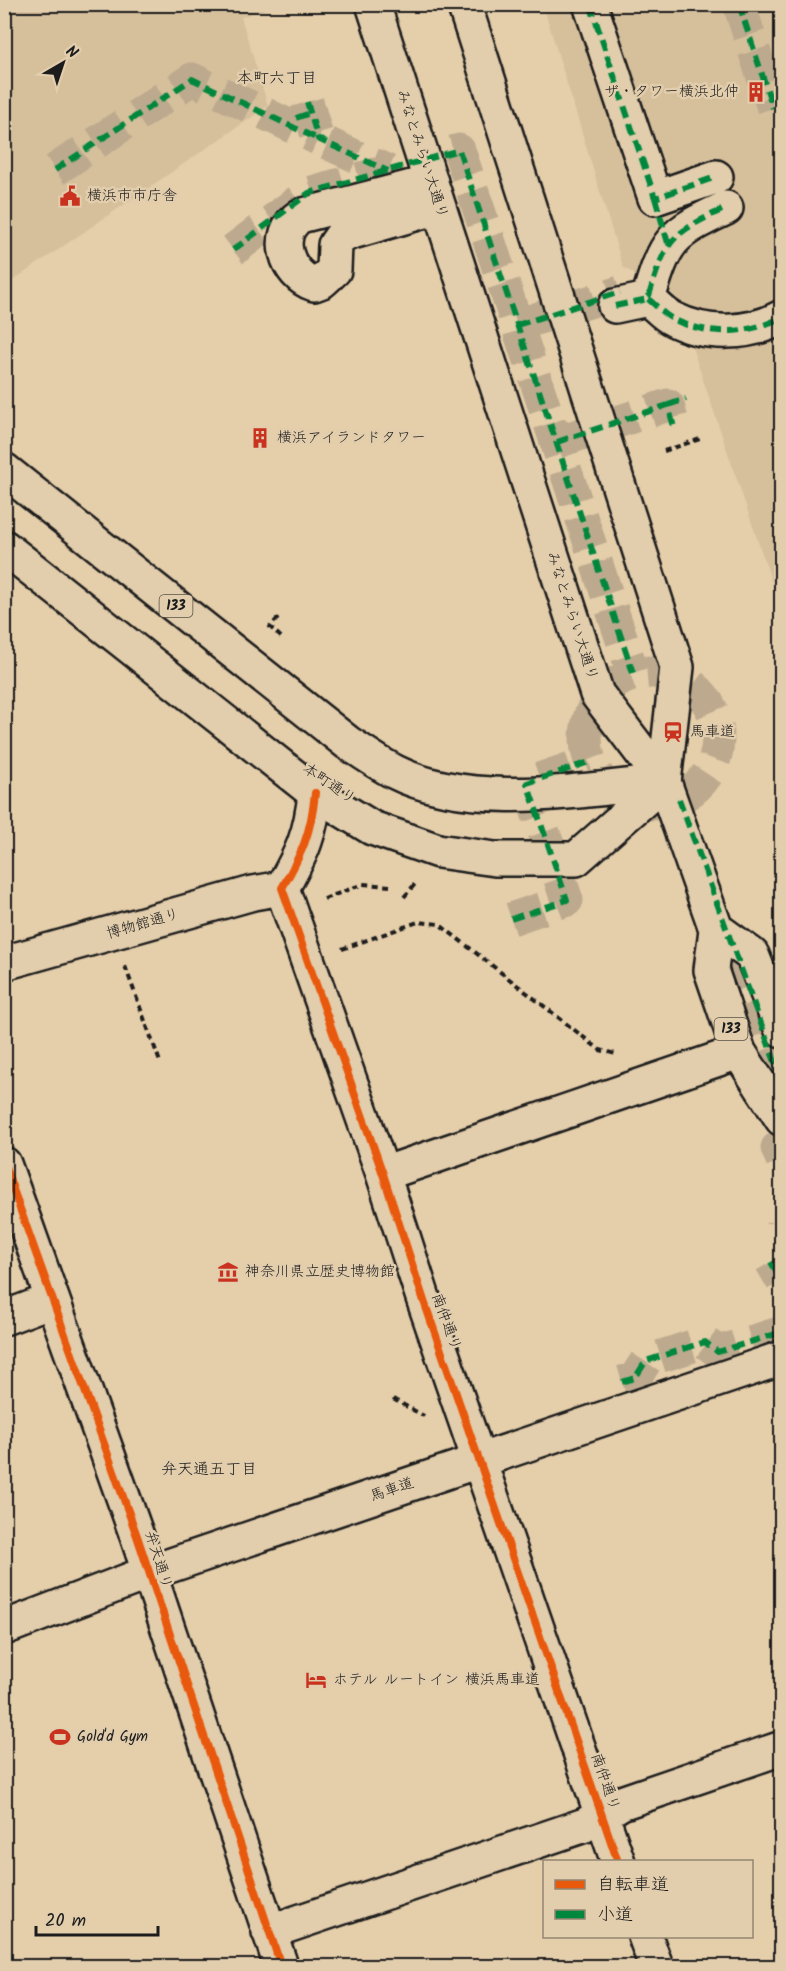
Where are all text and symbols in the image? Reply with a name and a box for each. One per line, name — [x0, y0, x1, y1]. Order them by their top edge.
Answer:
north arrow — [33, 33, 93, 93]
text: N — [60, 40, 83, 65]
district label: 本町六丁目 — [237, 66, 317, 91]
place label: ザ・タワー横浜北仲 — [604, 80, 739, 104]
building icon: ザ・タワー横浜北仲 — [744, 80, 768, 104]
street label: みなとみらい大通り — [390, 86, 454, 222]
public building icon: 横浜市市庁舎 — [58, 184, 82, 208]
place label: 横浜市市庁舎 — [87, 184, 177, 208]
building icon: 横浜アイランドタワー — [248, 426, 272, 450]
place label: 横浜アイランドタワー — [277, 426, 426, 450]
street label: みなとみらい大通り — [540, 548, 604, 684]
road number: 133 — [160, 595, 192, 617]
station icon: 馬車道 — [661, 720, 685, 744]
place label: 馬車道 — [690, 720, 735, 744]
street label: 本町通り — [297, 757, 361, 811]
street label: 博物館通り — [104, 902, 182, 946]
road number: 133 — [714, 1018, 748, 1040]
museum icon: 神奈川県立歴史博物館 — [216, 1260, 240, 1284]
place label: 神奈川県立歴史博物館 — [245, 1260, 395, 1284]
street label: 南仲通り — [424, 1290, 468, 1354]
district label: 弁天通五丁目 — [161, 1457, 257, 1482]
street label: 馬車道 — [367, 1471, 417, 1509]
street label: 弁天通り — [138, 1528, 178, 1592]
hotel icon: ホテル ルートイン 横浜馬車道 — [304, 1668, 328, 1692]
place label: ホテル ルートイン 横浜馬車道 — [333, 1668, 540, 1692]
sports icon: Gold'd Gym — [48, 1725, 72, 1749]
place label: Gold'd Gym — [77, 1725, 148, 1749]
street label: 南仲通り — [584, 1750, 626, 1814]
legend — [543, 1860, 753, 1938]
text: 自転車道 — [597, 1871, 669, 1900]
scale bar — [36, 1899, 158, 1937]
text: 小道 — [597, 1901, 633, 1930]
text: 20 m — [45, 1907, 86, 1936]

